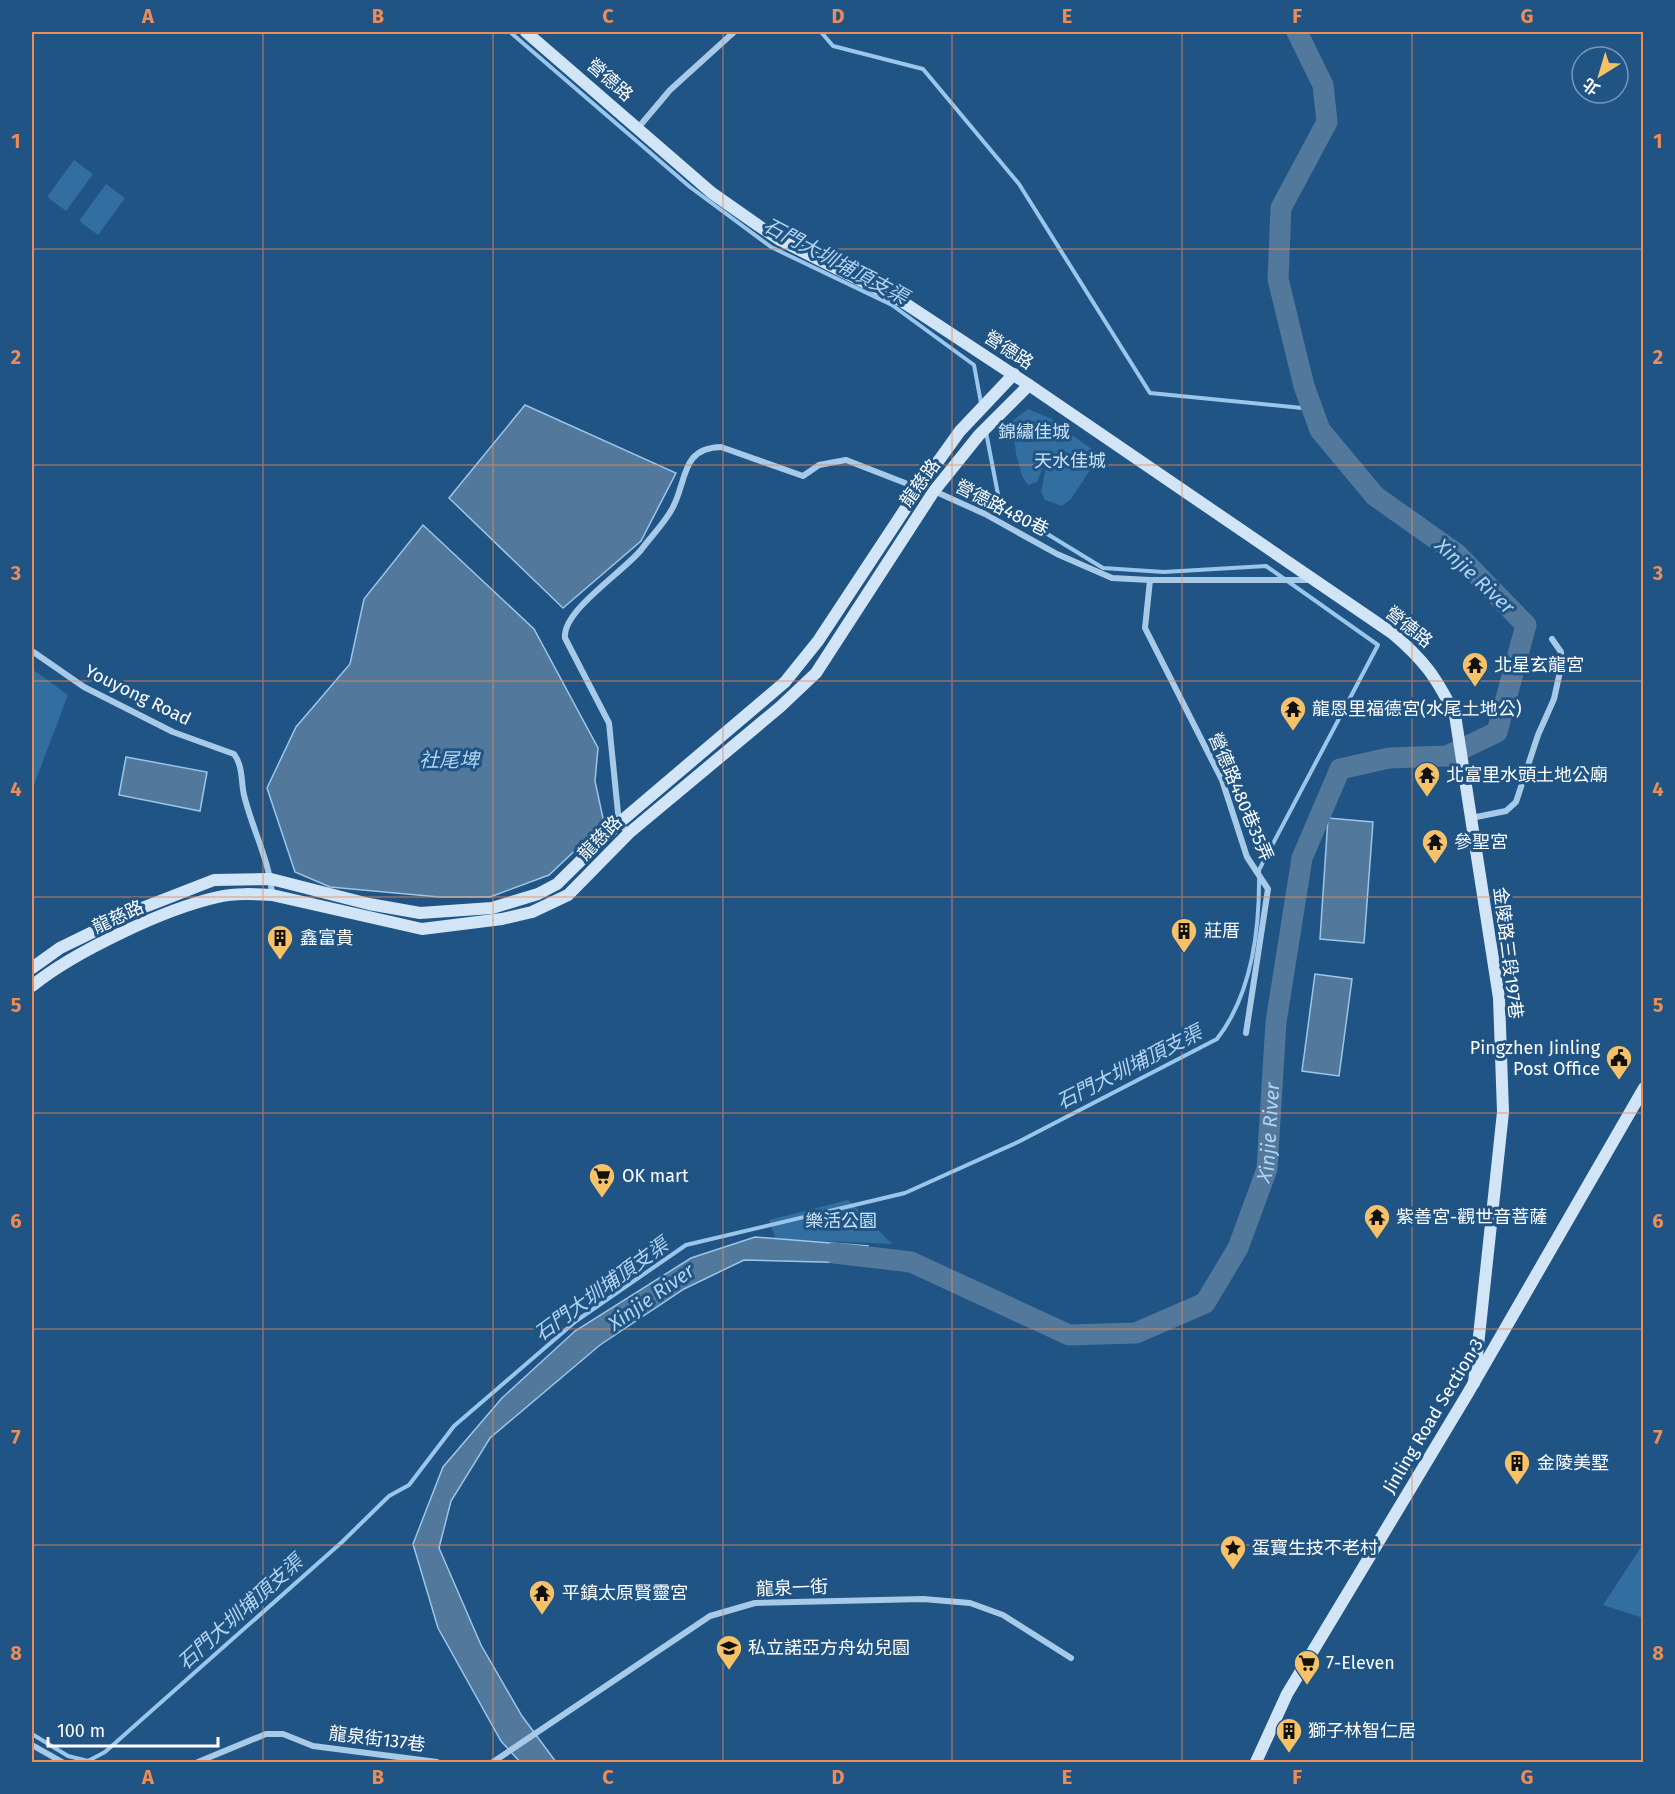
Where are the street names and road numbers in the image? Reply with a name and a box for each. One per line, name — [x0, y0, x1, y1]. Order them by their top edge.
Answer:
street label: 營德路 — [582, 54, 638, 106]
street label: 營德路 — [980, 326, 1038, 374]
street label: 龍慈路 — [895, 455, 945, 511]
street label: 營德路480巷 — [952, 475, 1052, 541]
street label: 營德路 — [1381, 601, 1437, 653]
street label: Youyong Road — [81, 660, 195, 730]
street label: 營德路480巷35弄 — [1204, 729, 1278, 865]
street label: 龍慈路 — [573, 811, 627, 865]
street label: 金陵路三段197巷 — [1489, 886, 1527, 1020]
street label: 龍慈路 — [89, 896, 147, 938]
street label: Jinling Road Section 3 — [1378, 1334, 1488, 1498]
street label: 龍泉一街 — [756, 1576, 828, 1600]
street label: 龍泉街137巷 — [328, 1722, 426, 1756]

